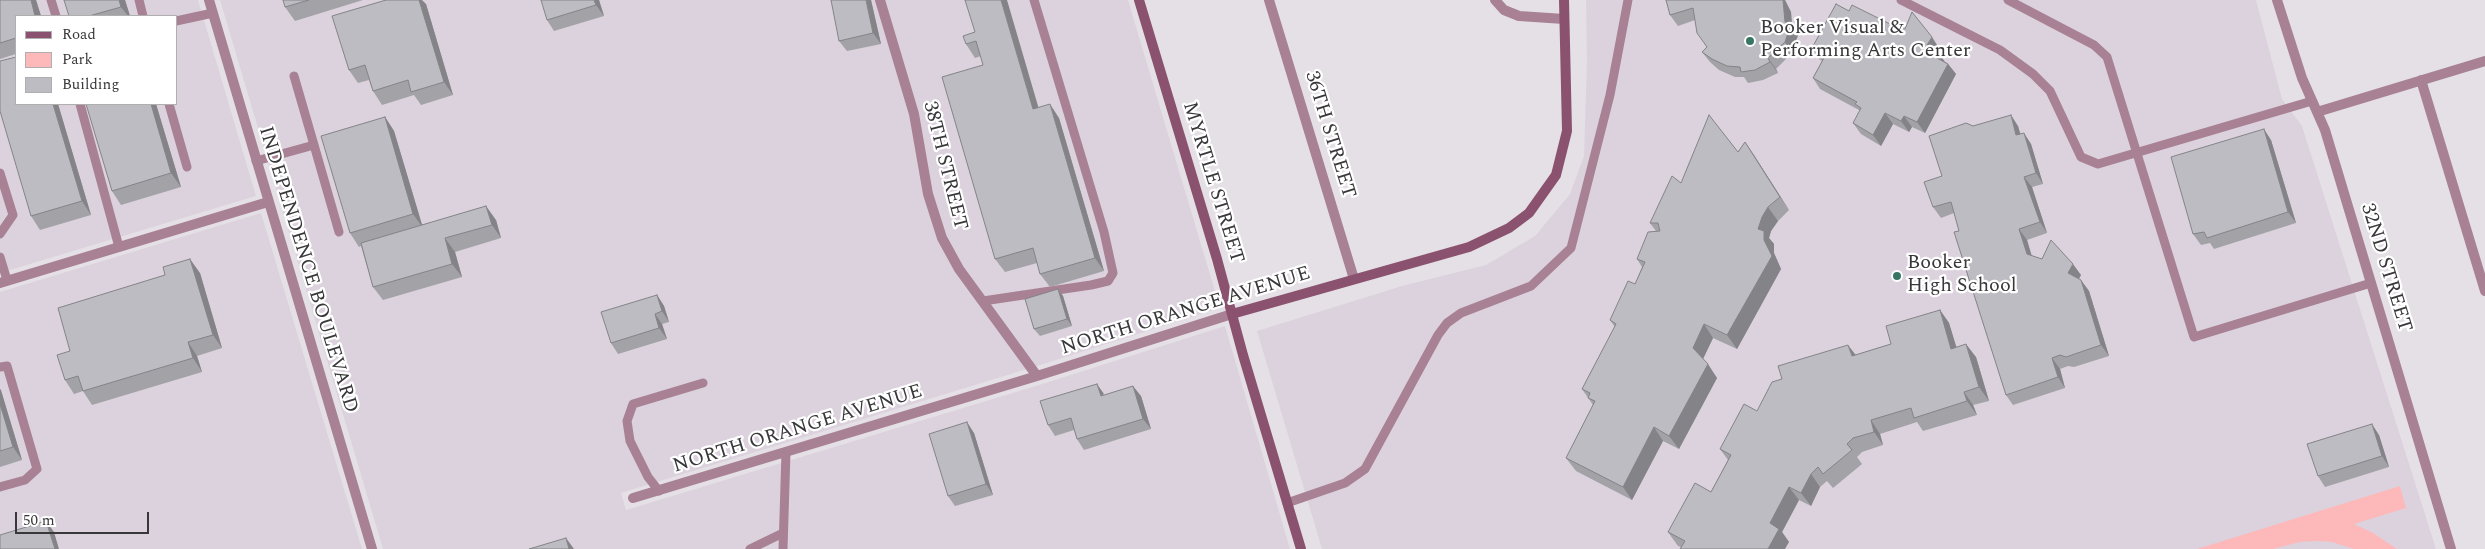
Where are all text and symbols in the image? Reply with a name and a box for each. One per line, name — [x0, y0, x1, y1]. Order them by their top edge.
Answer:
legend — [15, 15, 178, 105]
place label: Booker Visual & Performing Arts Center — [1760, 17, 1971, 64]
text: Road — [62, 23, 96, 46]
marker: Booker Visual & Performing Arts Center — [1744, 35, 1756, 47]
text: Park — [62, 48, 93, 71]
street label: 36TH STREET — [1298, 69, 1360, 201]
text: Building — [62, 73, 119, 96]
street label: 38TH STREET — [916, 99, 972, 233]
street label: MYRTLE STREET — [1176, 99, 1248, 267]
street label: INDEPENDENCE BOULEVARD — [252, 124, 362, 416]
street label: 32ND STREET — [2354, 201, 2416, 335]
place label: Booker High School — [1907, 252, 2017, 299]
street label: NORTH ORANGE AVENUE — [1058, 263, 1314, 361]
marker: Booker High School — [1891, 270, 1903, 282]
street label: NORTH ORANGE AVENUE — [670, 381, 926, 479]
scale bar — [18, 502, 151, 534]
text: 50 m — [23, 509, 55, 532]

